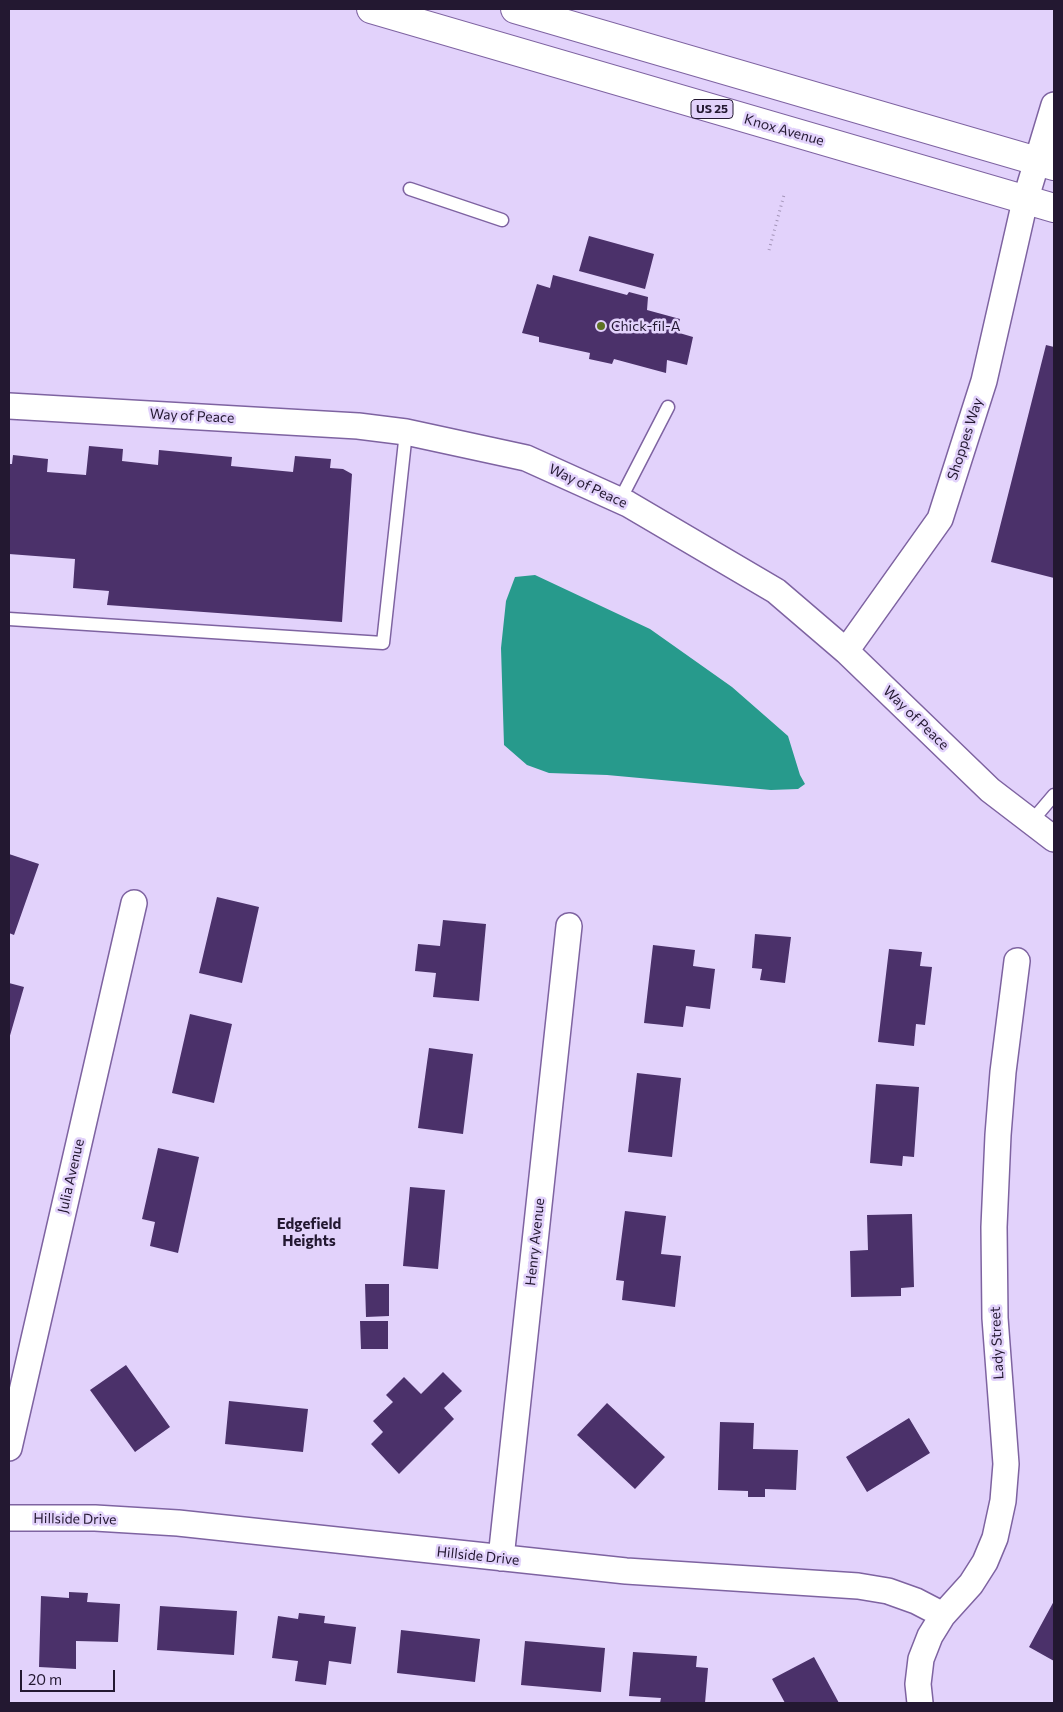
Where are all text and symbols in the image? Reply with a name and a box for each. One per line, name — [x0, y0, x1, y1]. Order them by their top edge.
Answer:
road number: US 25 — [691, 100, 733, 118]
street label: Knox Avenue — [742, 111, 826, 149]
place label: Chick-fil-A — [611, 318, 680, 334]
marker: Chick-fil-A — [595, 320, 607, 332]
street label: Shoppes Way — [944, 396, 986, 482]
street label: Way of Peace — [149, 405, 235, 427]
street label: Way of Peace — [546, 460, 630, 512]
street label: Way of Peace — [880, 683, 952, 753]
street label: Julia Avenue — [54, 1137, 88, 1215]
street label: Henry Avenue — [522, 1197, 548, 1287]
district label: Edgefield Heights — [277, 1215, 341, 1250]
street label: Lady Street — [987, 1306, 1007, 1380]
street label: Hillside Drive — [33, 1510, 117, 1528]
street label: Hillside Drive — [436, 1543, 520, 1569]
scale bar — [22, 1660, 118, 1692]
text: 20 m — [28, 1670, 62, 1688]

